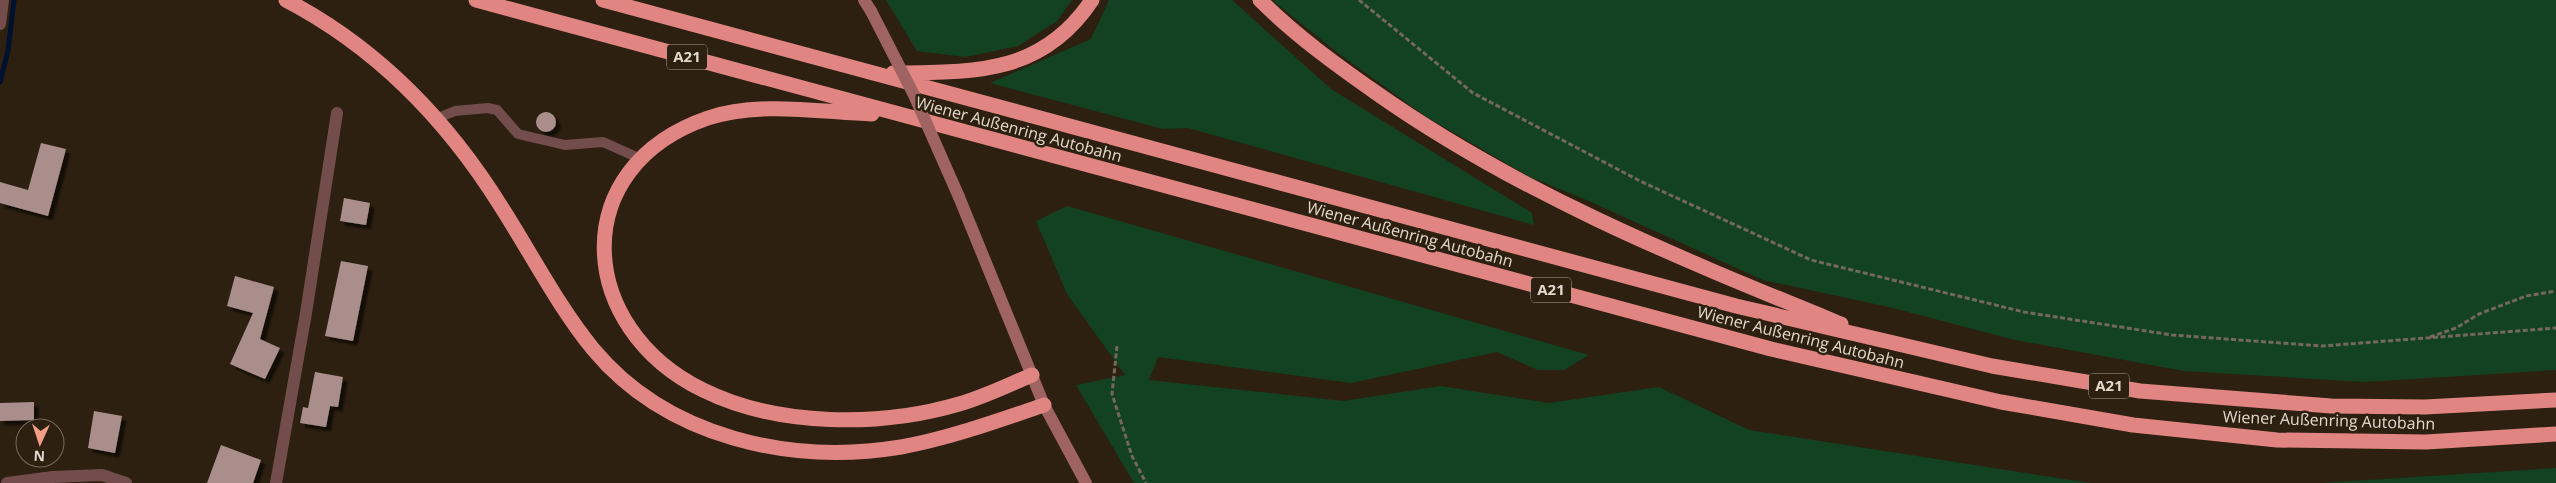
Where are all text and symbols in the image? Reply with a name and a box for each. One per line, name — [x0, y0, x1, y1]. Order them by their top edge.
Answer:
road number: A21 — [667, 44, 707, 70]
street label: Wiener Außenring Autobahn — [913, 91, 1125, 167]
street label: Wiener Außenring Autobahn — [1304, 196, 1516, 272]
road number: A21 — [1531, 278, 1571, 302]
street label: Wiener Außenring Autobahn — [1695, 301, 1907, 373]
road number: A21 — [2089, 374, 2129, 398]
street label: Wiener Außenring Autobahn — [2222, 405, 2436, 435]
north arrow — [15, 418, 65, 468]
text: N — [33, 447, 45, 466]

